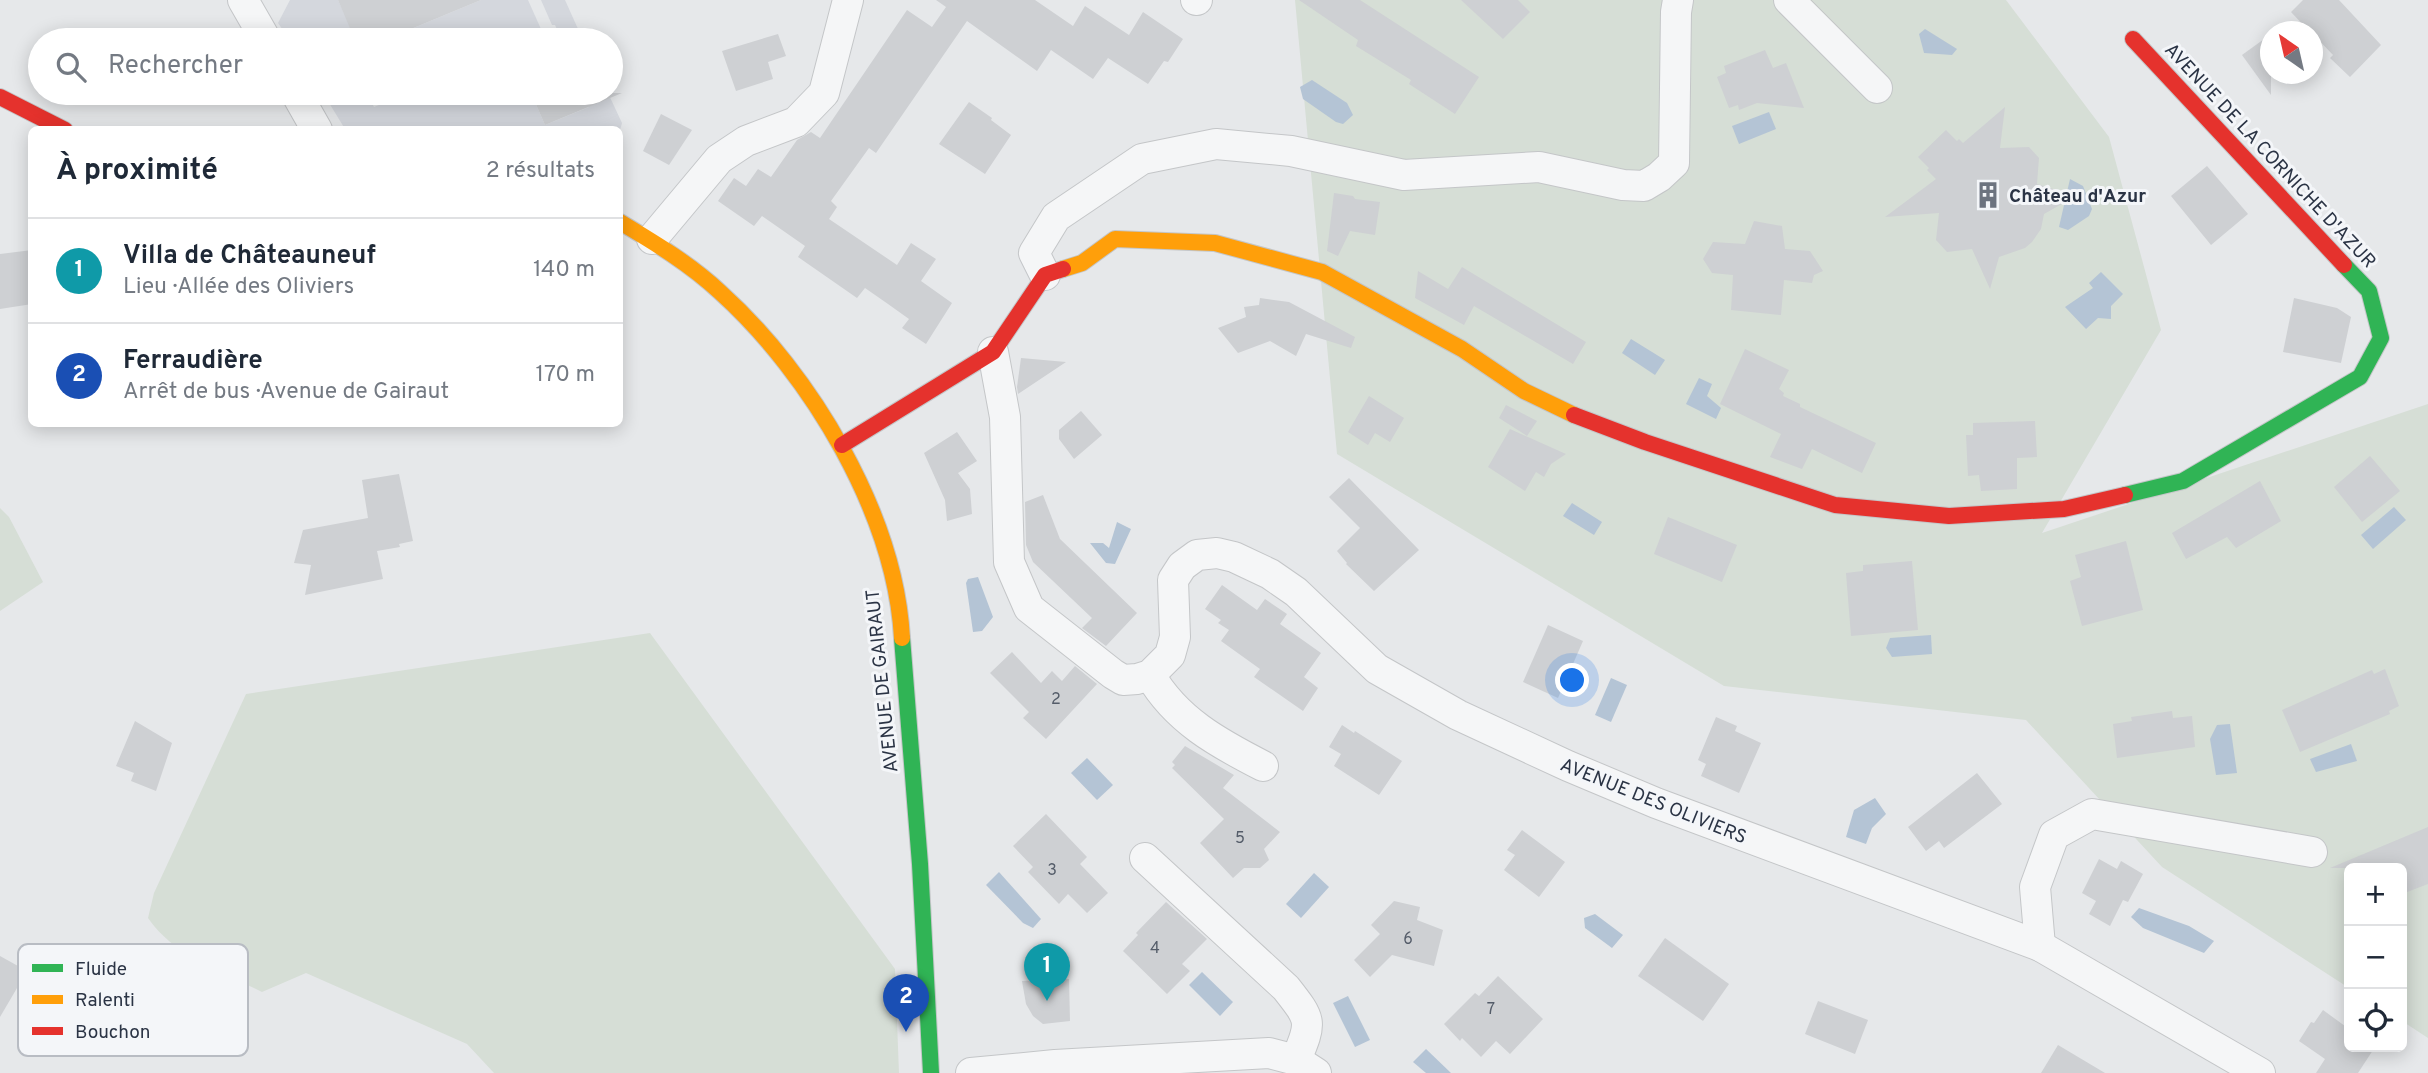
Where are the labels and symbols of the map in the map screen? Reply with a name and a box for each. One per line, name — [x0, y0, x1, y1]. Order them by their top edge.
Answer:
north arrow — [2260, 21, 2323, 84]
street label: AVENUE DE LA CORNICHE D'AZUR — [2159, 39, 2380, 274]
building icon: Château d'Azur — [1973, 180, 2003, 210]
place label: Château d'Azur — [2009, 185, 2146, 209]
street label: AVENUE DE GAIRAUT — [861, 588, 905, 774]
your location — [1555, 663, 1589, 697]
house number: 2 — [1051, 690, 1061, 710]
street label: AVENUE DES OLIVIERS — [1556, 753, 1750, 850]
house number: 5 — [1235, 829, 1245, 849]
house number: 3 — [1047, 861, 1057, 881]
house number: 6 — [1403, 930, 1413, 950]
house number: 4 — [1150, 939, 1160, 959]
pin: 1 — [1024, 943, 1070, 1001]
legend — [18, 944, 248, 1056]
text: Fluide — [75, 958, 127, 982]
pin: 2 — [883, 974, 929, 1032]
text: Ralenti — [75, 989, 135, 1013]
house number: 7 — [1487, 1000, 1495, 1020]
text: Bouchon — [75, 1021, 151, 1045]

